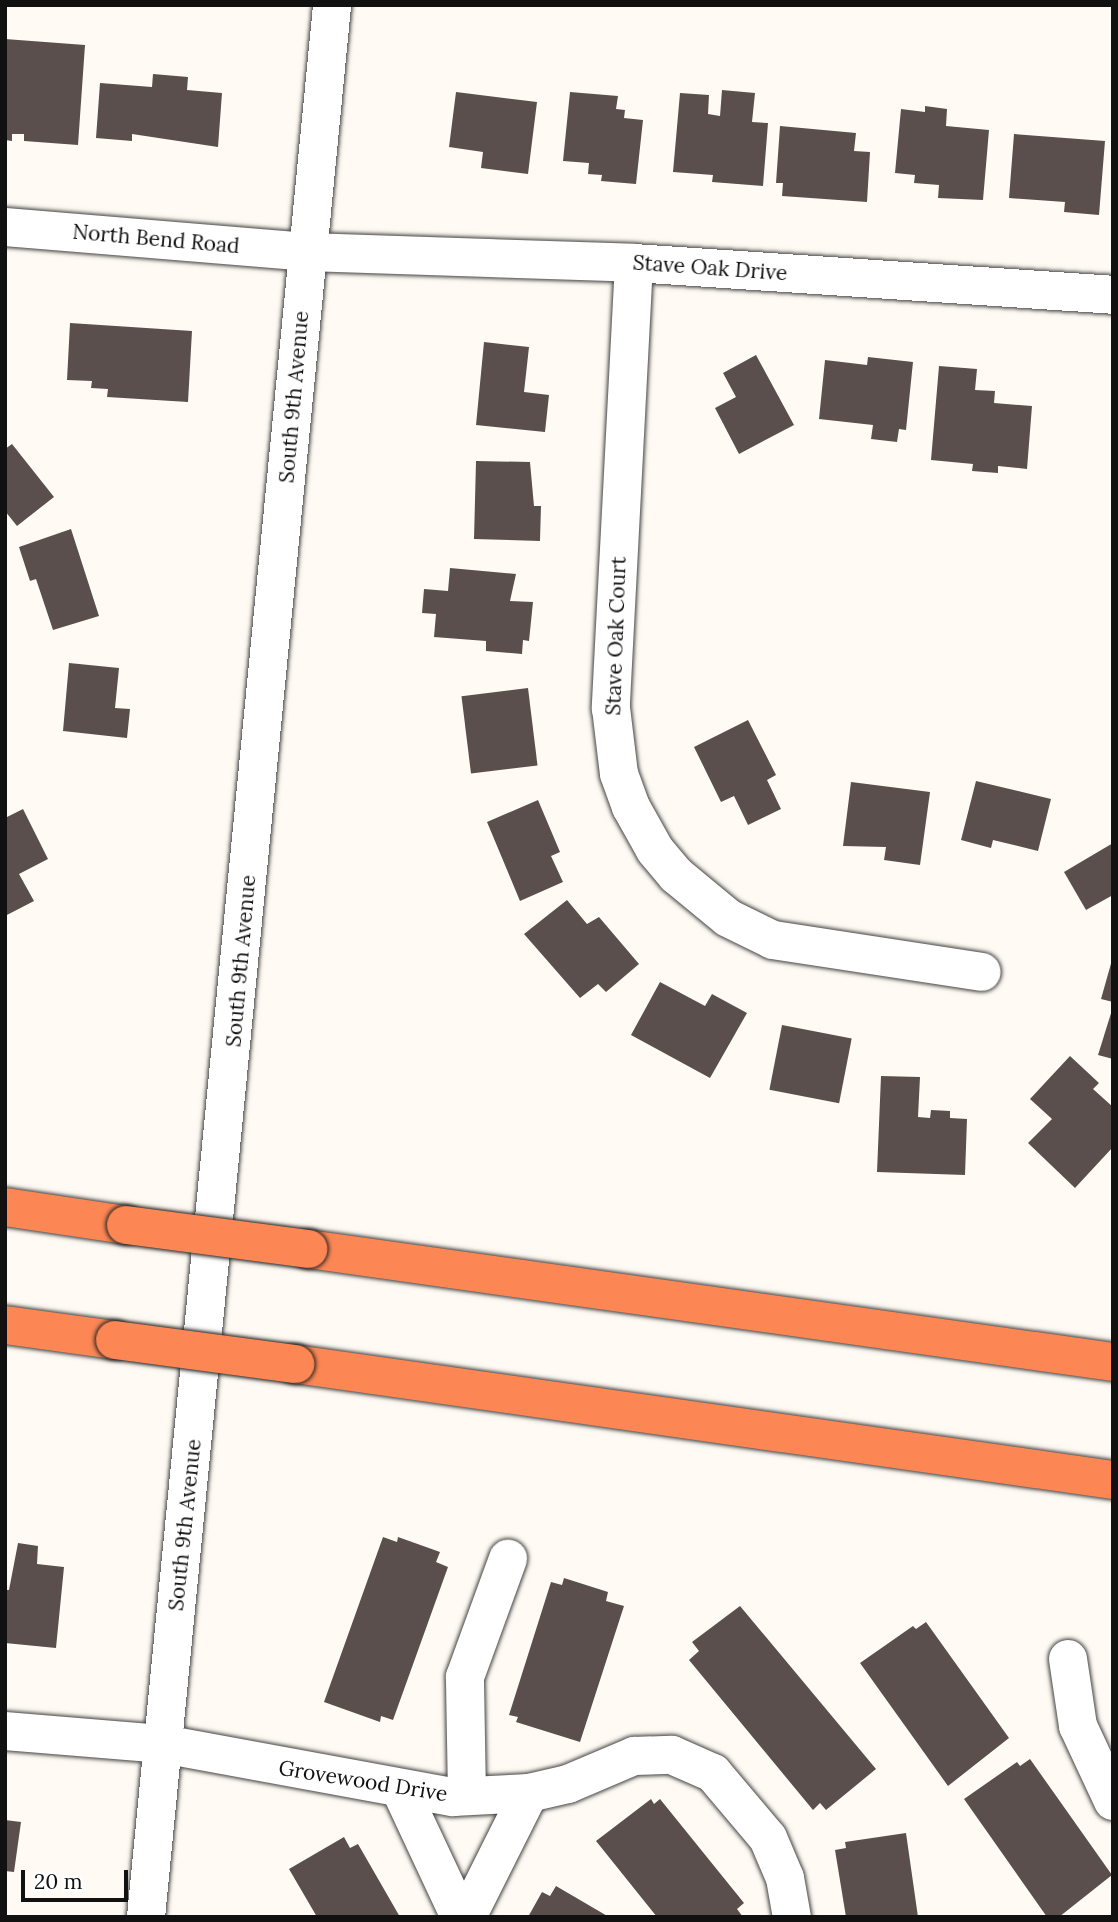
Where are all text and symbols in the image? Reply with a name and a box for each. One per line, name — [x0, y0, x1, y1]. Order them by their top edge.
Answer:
street label: North Bend Road — [71, 219, 241, 259]
street label: Stave Oak Drive — [632, 250, 788, 286]
street label: South 9th Avenue — [274, 310, 314, 484]
street label: Stave Oak Court — [601, 556, 631, 716]
street label: South 9th Avenue — [221, 874, 261, 1048]
street label: South 9th Avenue — [163, 1438, 207, 1612]
street label: Grovewood Drive — [277, 1755, 449, 1807]
scale bar — [24, 1856, 131, 1900]
text: 20 m — [34, 1868, 83, 1895]

